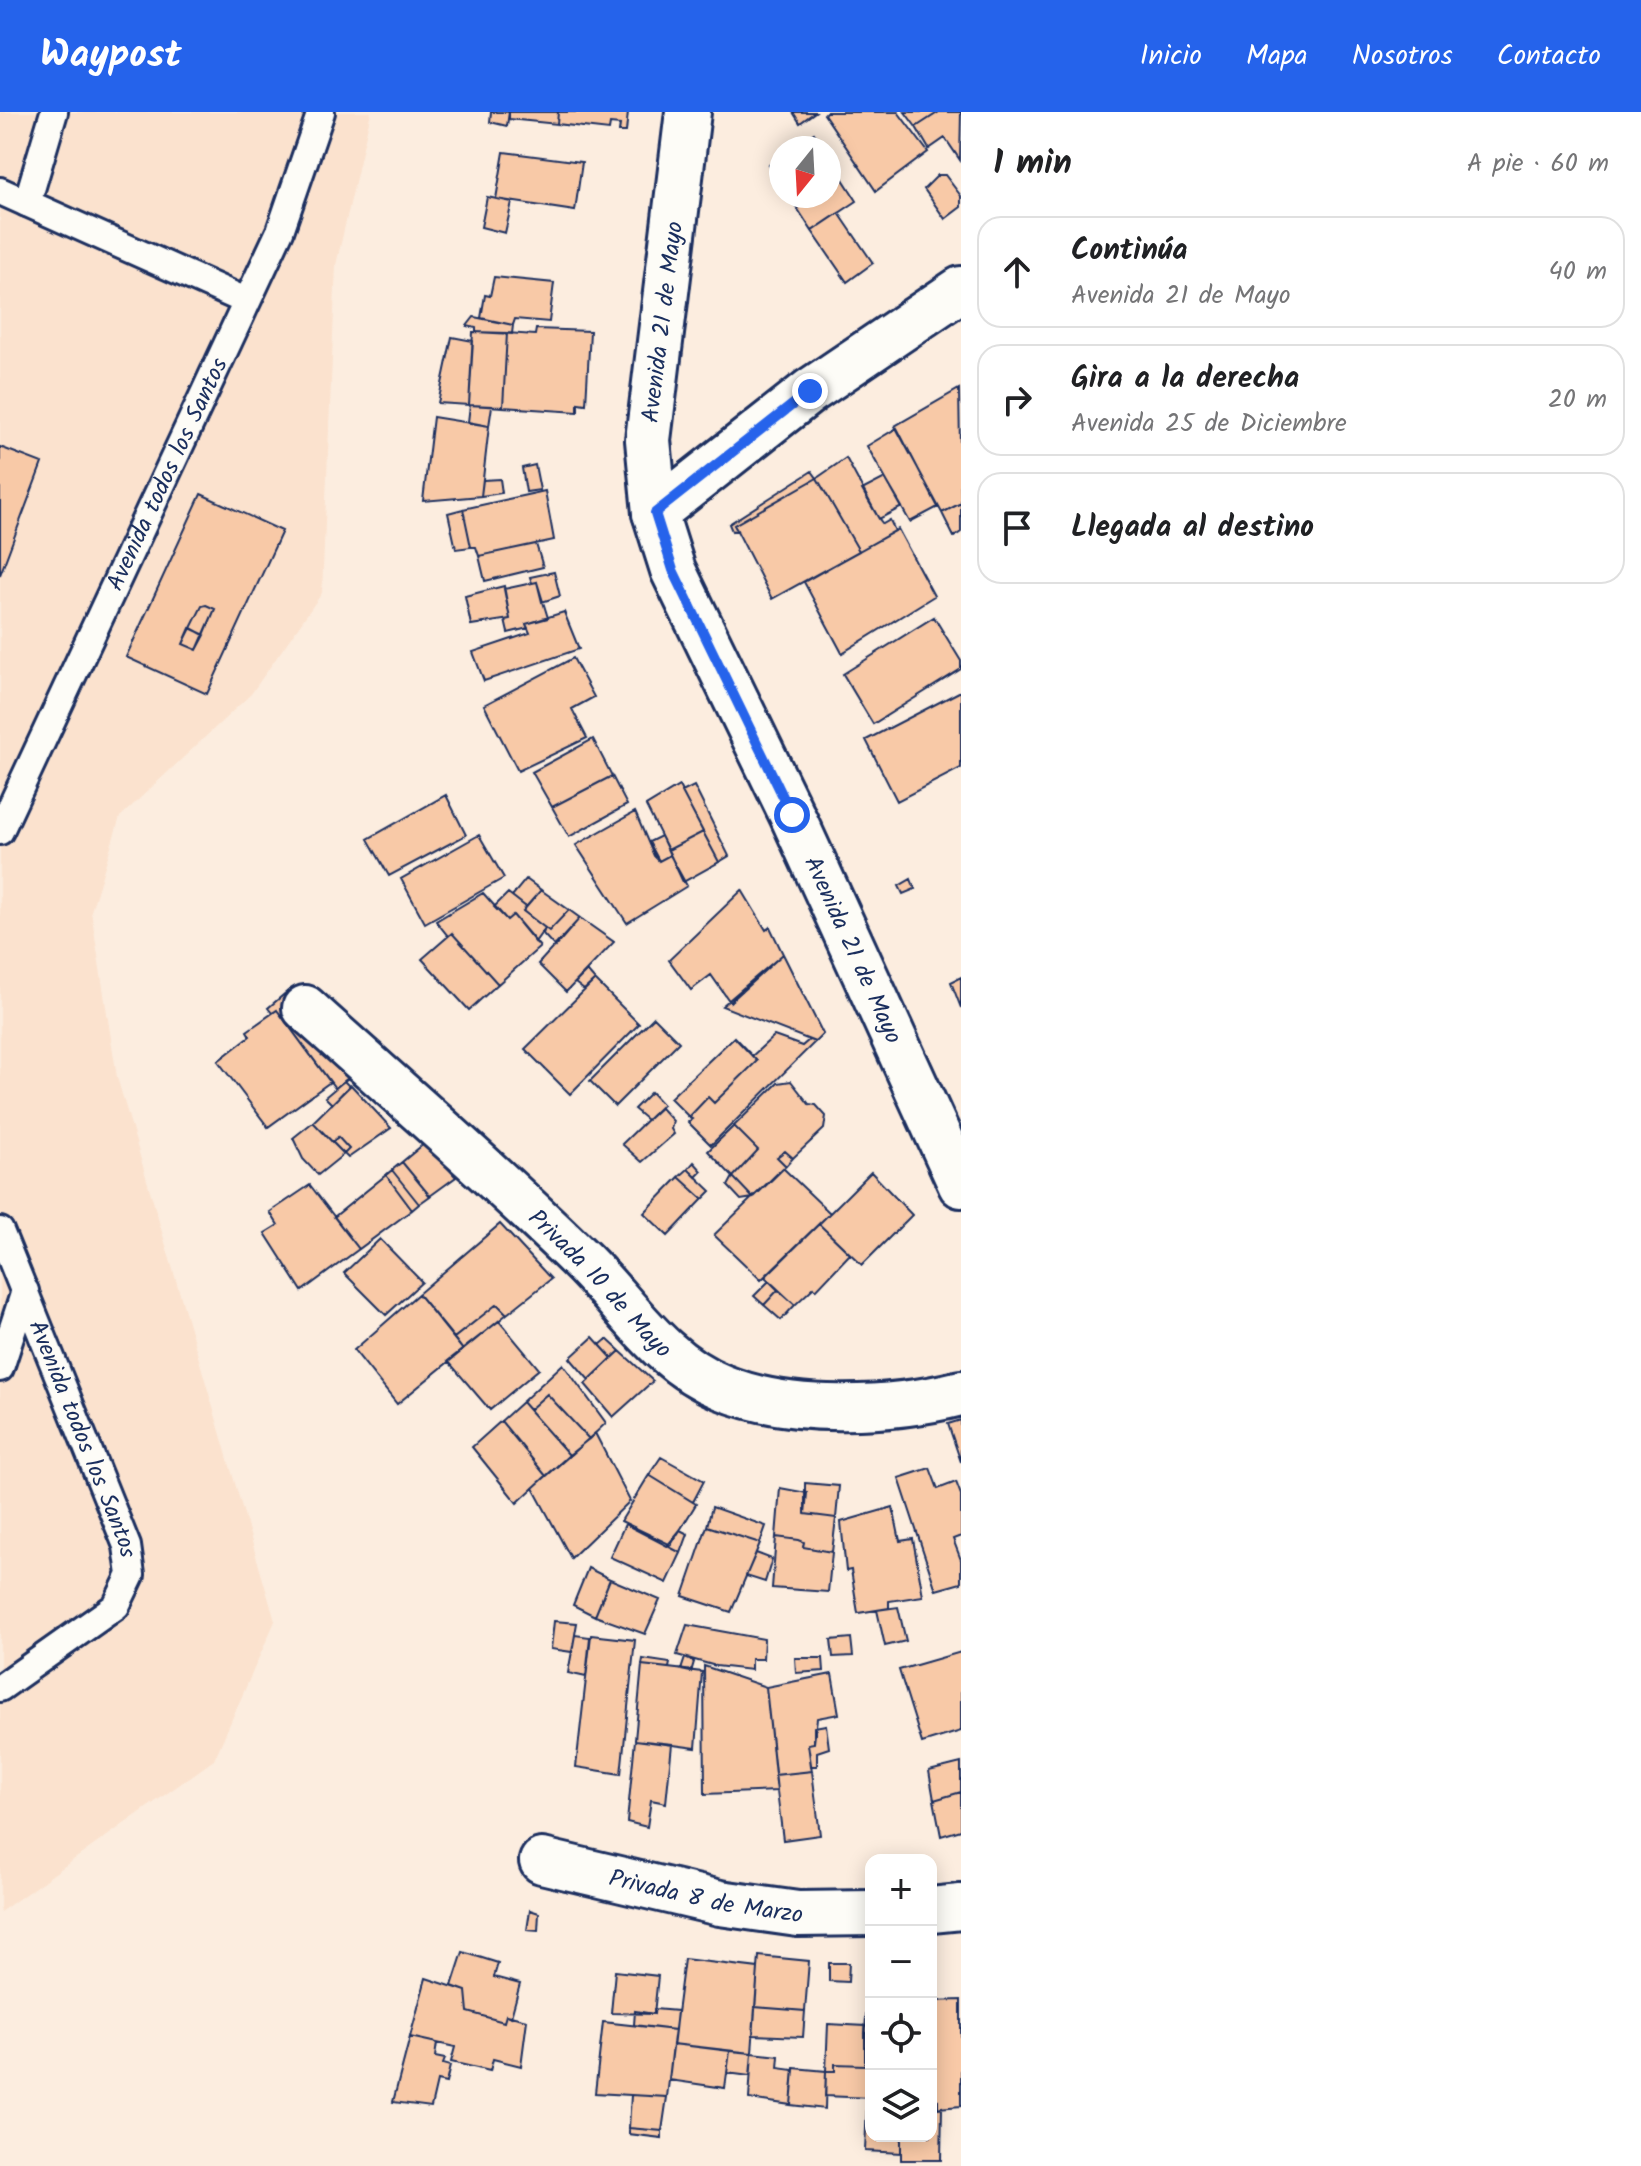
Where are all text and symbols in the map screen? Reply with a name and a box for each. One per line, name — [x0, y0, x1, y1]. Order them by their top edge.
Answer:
text: Waypost — [40, 26, 182, 86]
text: Inicio — [1140, 34, 1202, 79]
text: Mapa — [1246, 34, 1308, 79]
text: Nosotros — [1352, 34, 1453, 79]
text: Contacto — [1497, 34, 1601, 79]
north arrow — [769, 136, 841, 208]
text: 1 min — [993, 137, 1072, 191]
text: A pie · 60 m — [1467, 143, 1609, 185]
street label: Avenida 21 de Mayo — [632, 219, 695, 425]
text: Continúa — [1071, 227, 1187, 275]
icon: ahead — [995, 250, 1039, 294]
text: 40 m — [1549, 251, 1607, 293]
text: Avenida 21 de Mayo — [1071, 275, 1291, 317]
street label: Avenida todos los Santos — [97, 351, 239, 598]
text: Gira a la derecha — [1071, 355, 1299, 403]
route end — [792, 373, 828, 409]
icon: right — [995, 378, 1039, 422]
text: 20 m — [1548, 379, 1607, 421]
text: Avenida 25 de Diciembre — [1071, 403, 1347, 445]
text: Llegada al destino — [1071, 504, 1314, 552]
icon: arrive — [995, 506, 1039, 550]
route start — [774, 797, 810, 833]
street label: Avenida 21 de Mayo — [792, 850, 912, 1051]
street label: Privada 10 de Mayo — [518, 1200, 680, 1369]
street label: Avenida todos los Santos — [17, 1314, 146, 1560]
map controls — [865, 1854, 937, 2142]
button: + — [865, 1854, 937, 1926]
street label: Privada 8 de Marzo — [605, 1859, 805, 1935]
button: − — [865, 1926, 937, 1998]
button: locate — [865, 1998, 937, 2070]
button: layers — [865, 2070, 937, 2142]

